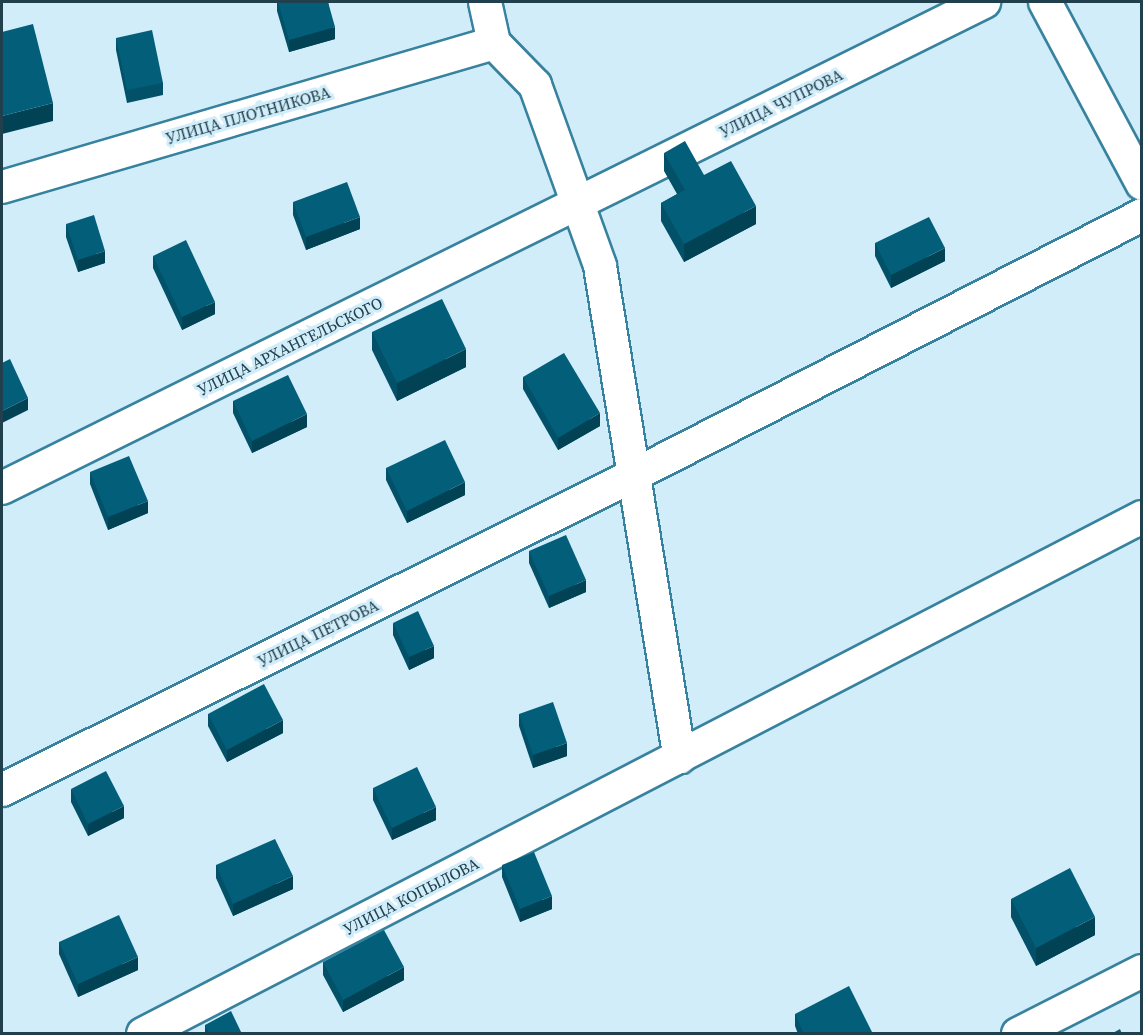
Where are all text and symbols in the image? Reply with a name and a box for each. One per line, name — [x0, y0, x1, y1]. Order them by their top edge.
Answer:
street label: УЛИЦА ЧУПРОВА — [716, 65, 846, 141]
street label: УЛИЦА ПЛОТНИКОВА — [164, 82, 332, 148]
street label: УЛИЦА АРХАНГЕЛЬСКОГО — [194, 293, 386, 399]
street label: УЛИЦА ПЕТРОВА — [254, 595, 382, 671]
street label: УЛИЦА КОПЫЛОВА — [340, 853, 482, 939]

